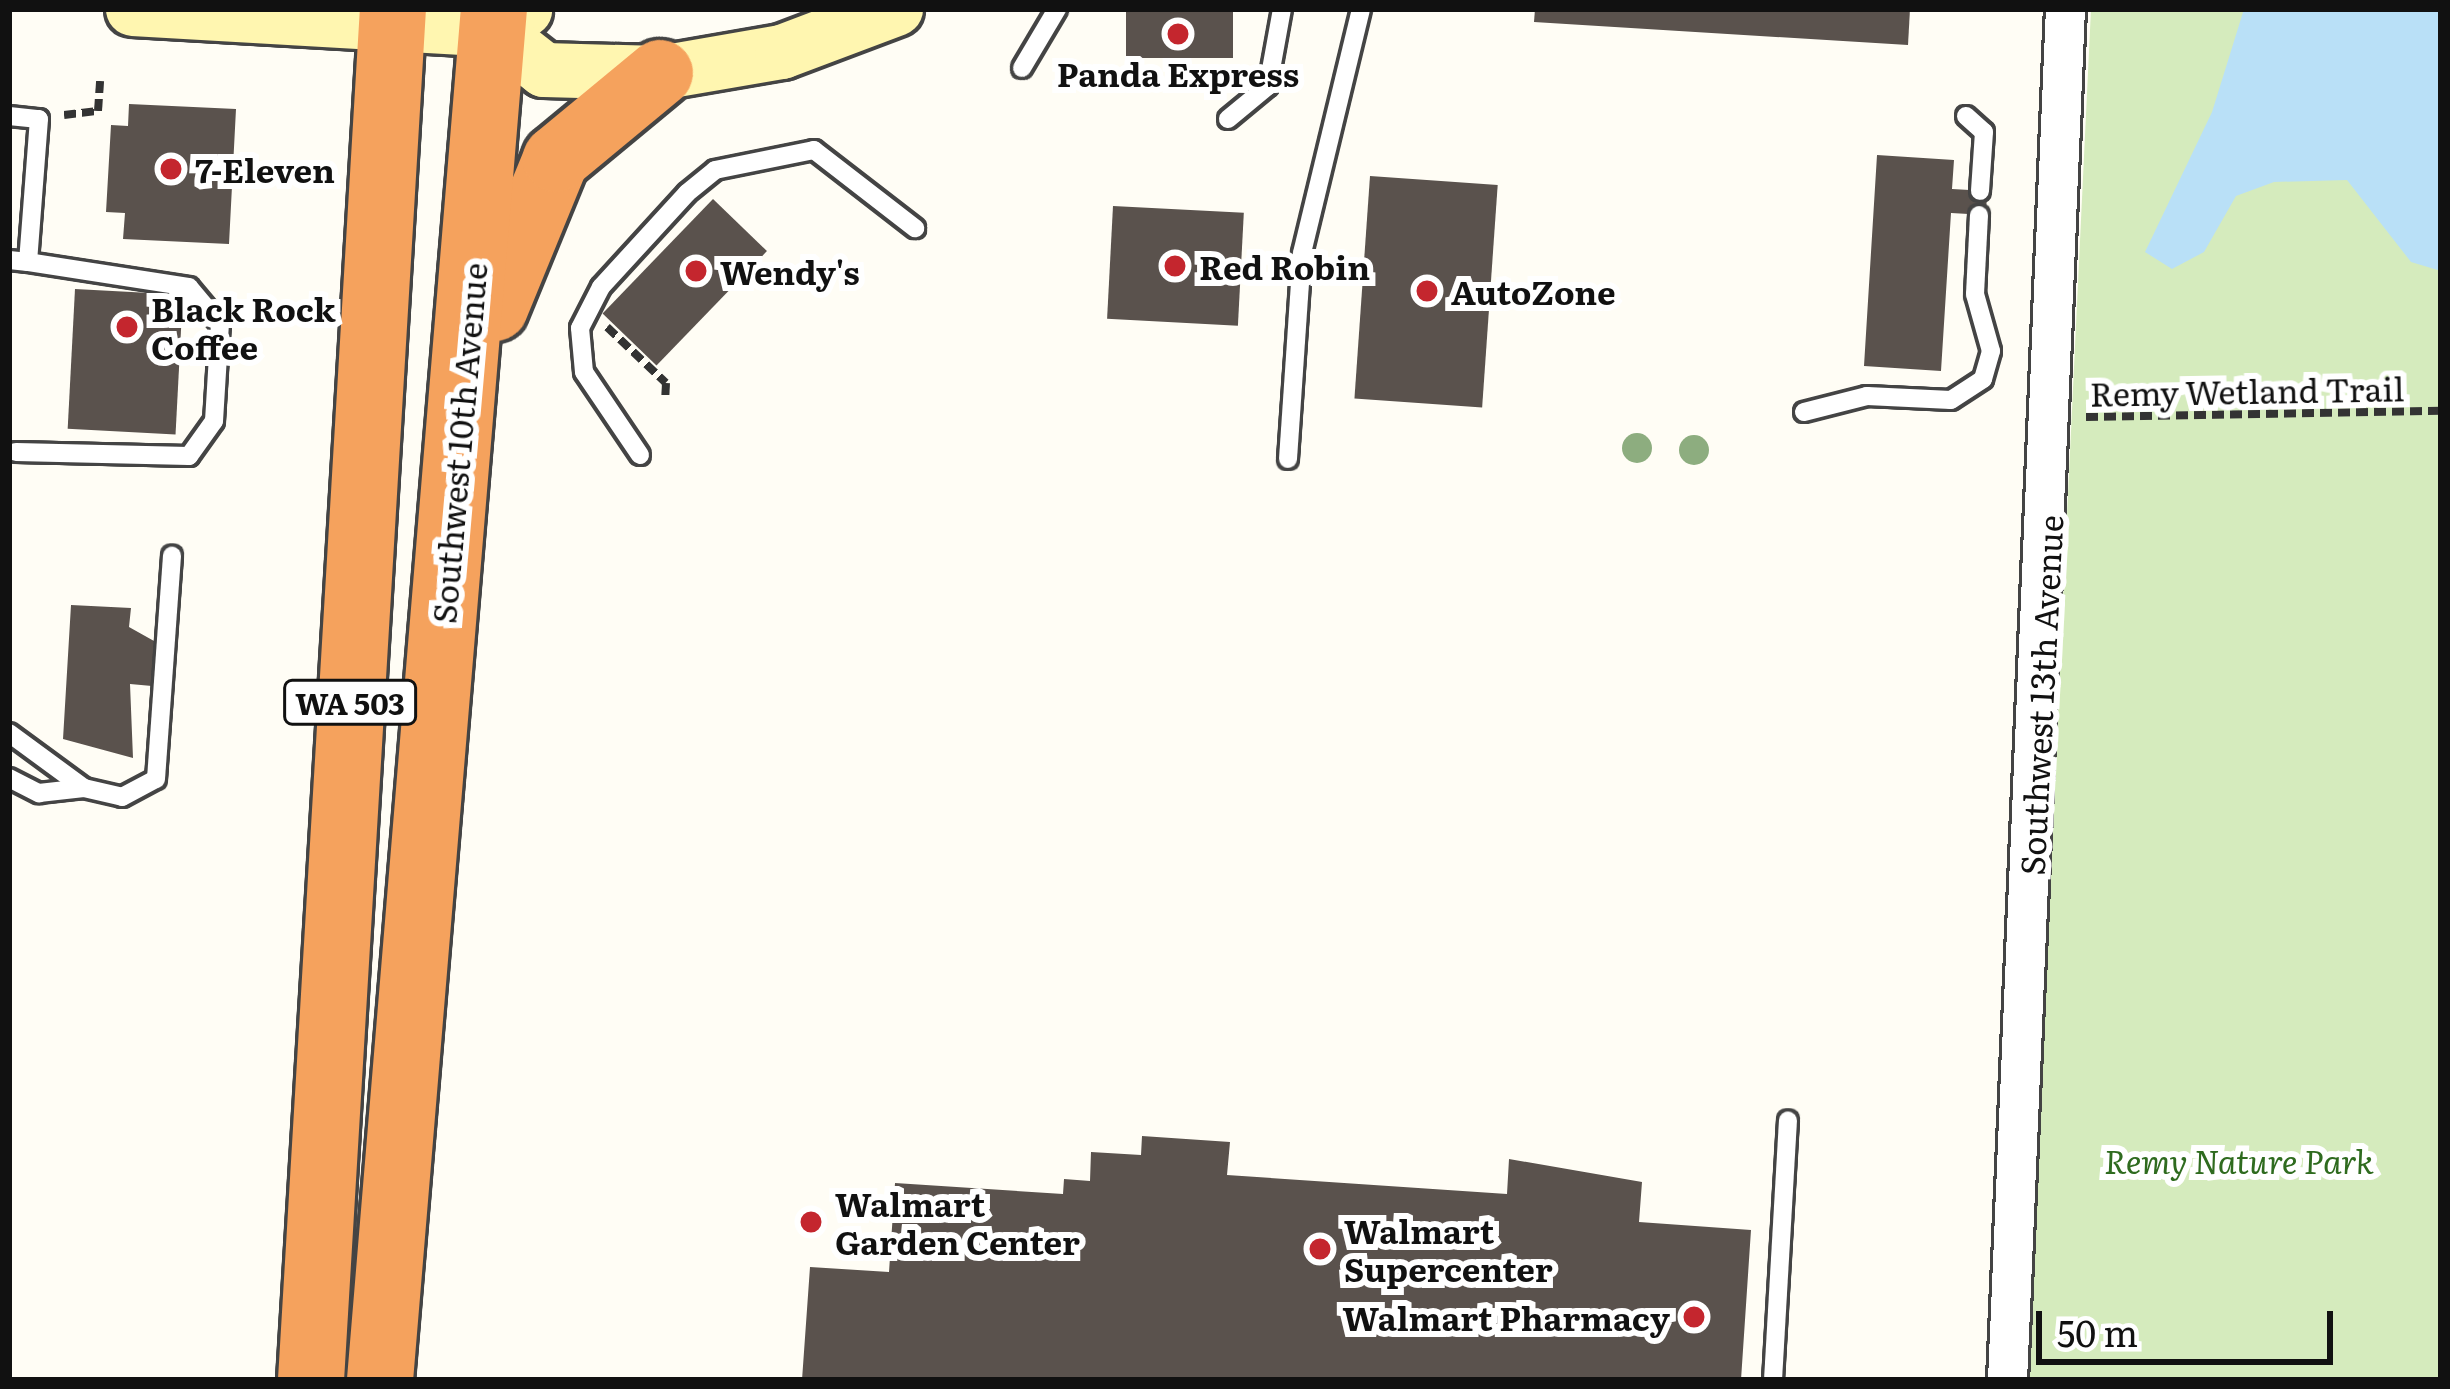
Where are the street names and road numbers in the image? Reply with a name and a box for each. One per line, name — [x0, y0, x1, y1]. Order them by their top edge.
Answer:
street label: Southwest 10th Avenue — [422, 261, 494, 625]
street label: Remy Wetland Trail — [2089, 367, 2405, 413]
street label: Southwest 13th Avenue — [2011, 514, 2069, 876]
road number: WA 503 — [281, 678, 419, 726]

